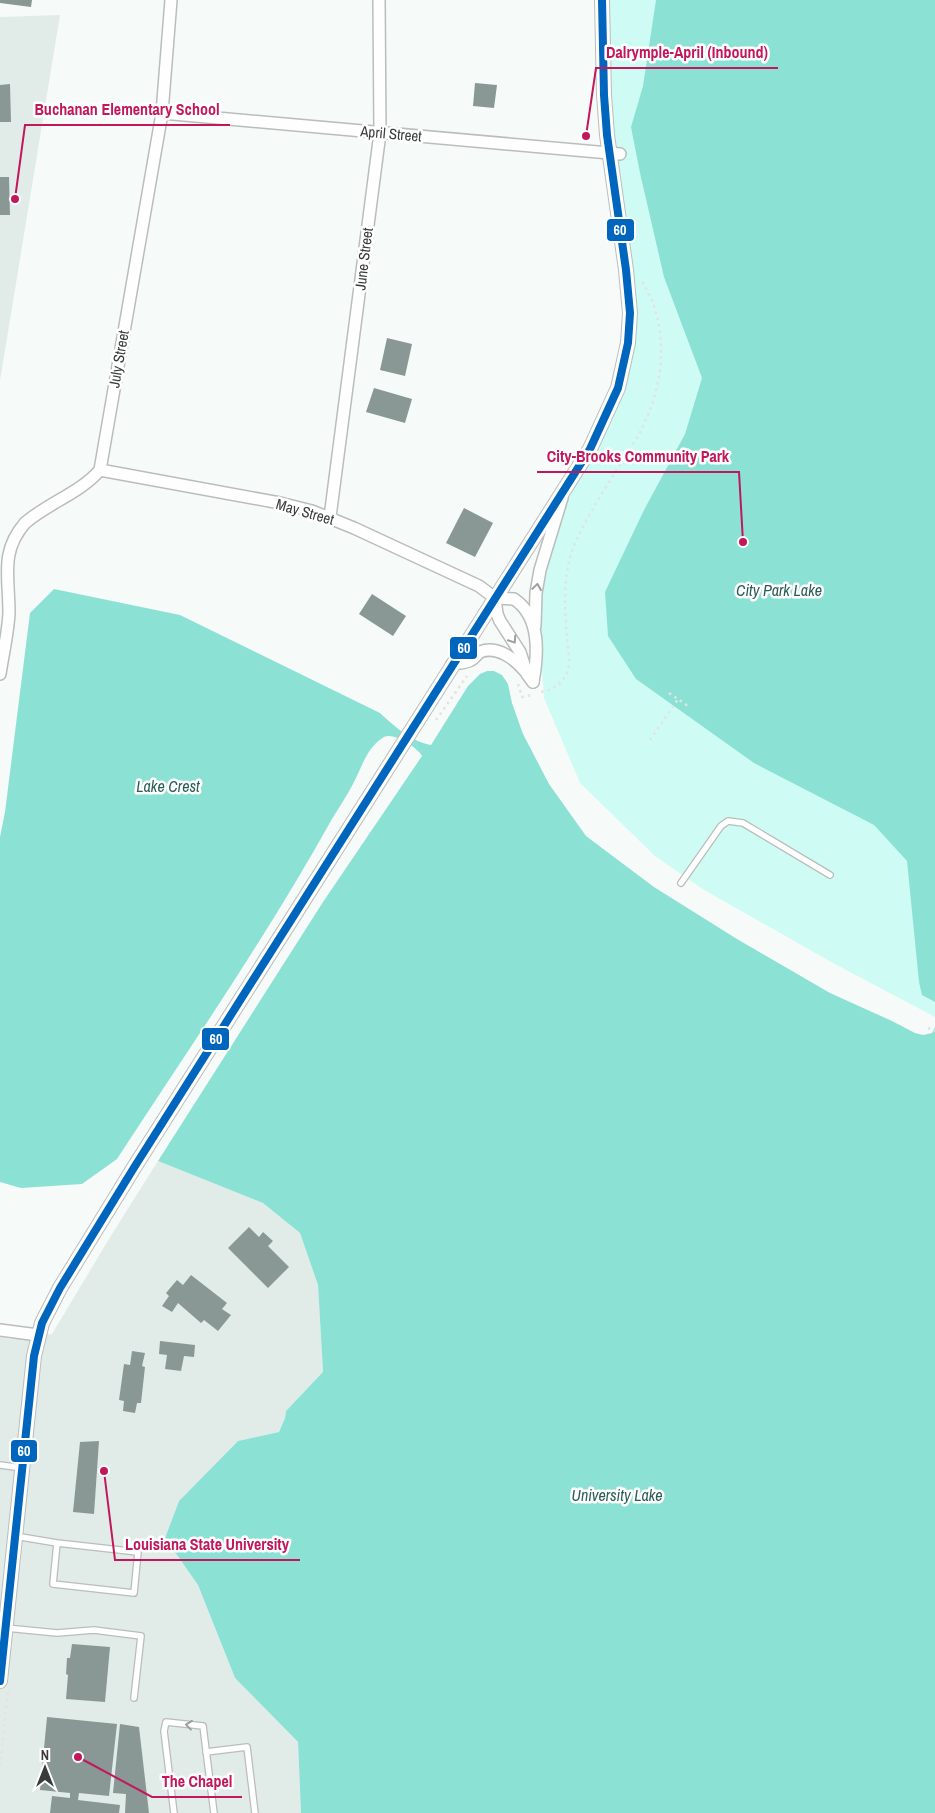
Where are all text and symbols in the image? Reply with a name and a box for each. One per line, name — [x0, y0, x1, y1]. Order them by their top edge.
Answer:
callout: Dalrymple-April (Inbound) — [596, 37, 778, 68]
text: Dalrymple-April (Inbound) — [606, 41, 768, 63]
callout: Buchanan Elementary School — [25, 94, 230, 125]
text: Buchanan Elementary School — [34, 98, 220, 120]
street label: April Street — [358, 120, 423, 147]
line badge: 60 — [606, 218, 635, 242]
text: 60 — [614, 221, 626, 239]
street label: June Street — [349, 226, 378, 291]
street label: July Street — [103, 328, 134, 389]
callout: City-Brooks Community Park — [537, 441, 739, 472]
text: City-Brooks Community Park — [547, 445, 730, 467]
street label: May Street — [274, 493, 337, 530]
water label: City Park Lake — [736, 579, 822, 601]
one-way arrow — [531, 582, 542, 590]
one-way arrow — [506, 635, 516, 644]
line badge: 60 — [449, 636, 478, 660]
text: 60 — [458, 639, 470, 657]
water label: Lake Crest — [136, 775, 200, 797]
line badge: 60 — [201, 1027, 230, 1051]
text: 60 — [210, 1030, 222, 1048]
line badge: 60 — [10, 1439, 38, 1463]
text: 60 — [18, 1442, 30, 1460]
water label: University Lake — [571, 1484, 663, 1506]
callout: Louisiana State University — [115, 1529, 300, 1560]
text: Louisiana State University — [125, 1533, 290, 1555]
one-way arrow — [185, 1720, 193, 1731]
north arrow — [20, 1743, 70, 1793]
text: N — [41, 1746, 49, 1764]
callout: The Chapel — [152, 1766, 242, 1797]
text: The Chapel — [162, 1770, 232, 1792]

